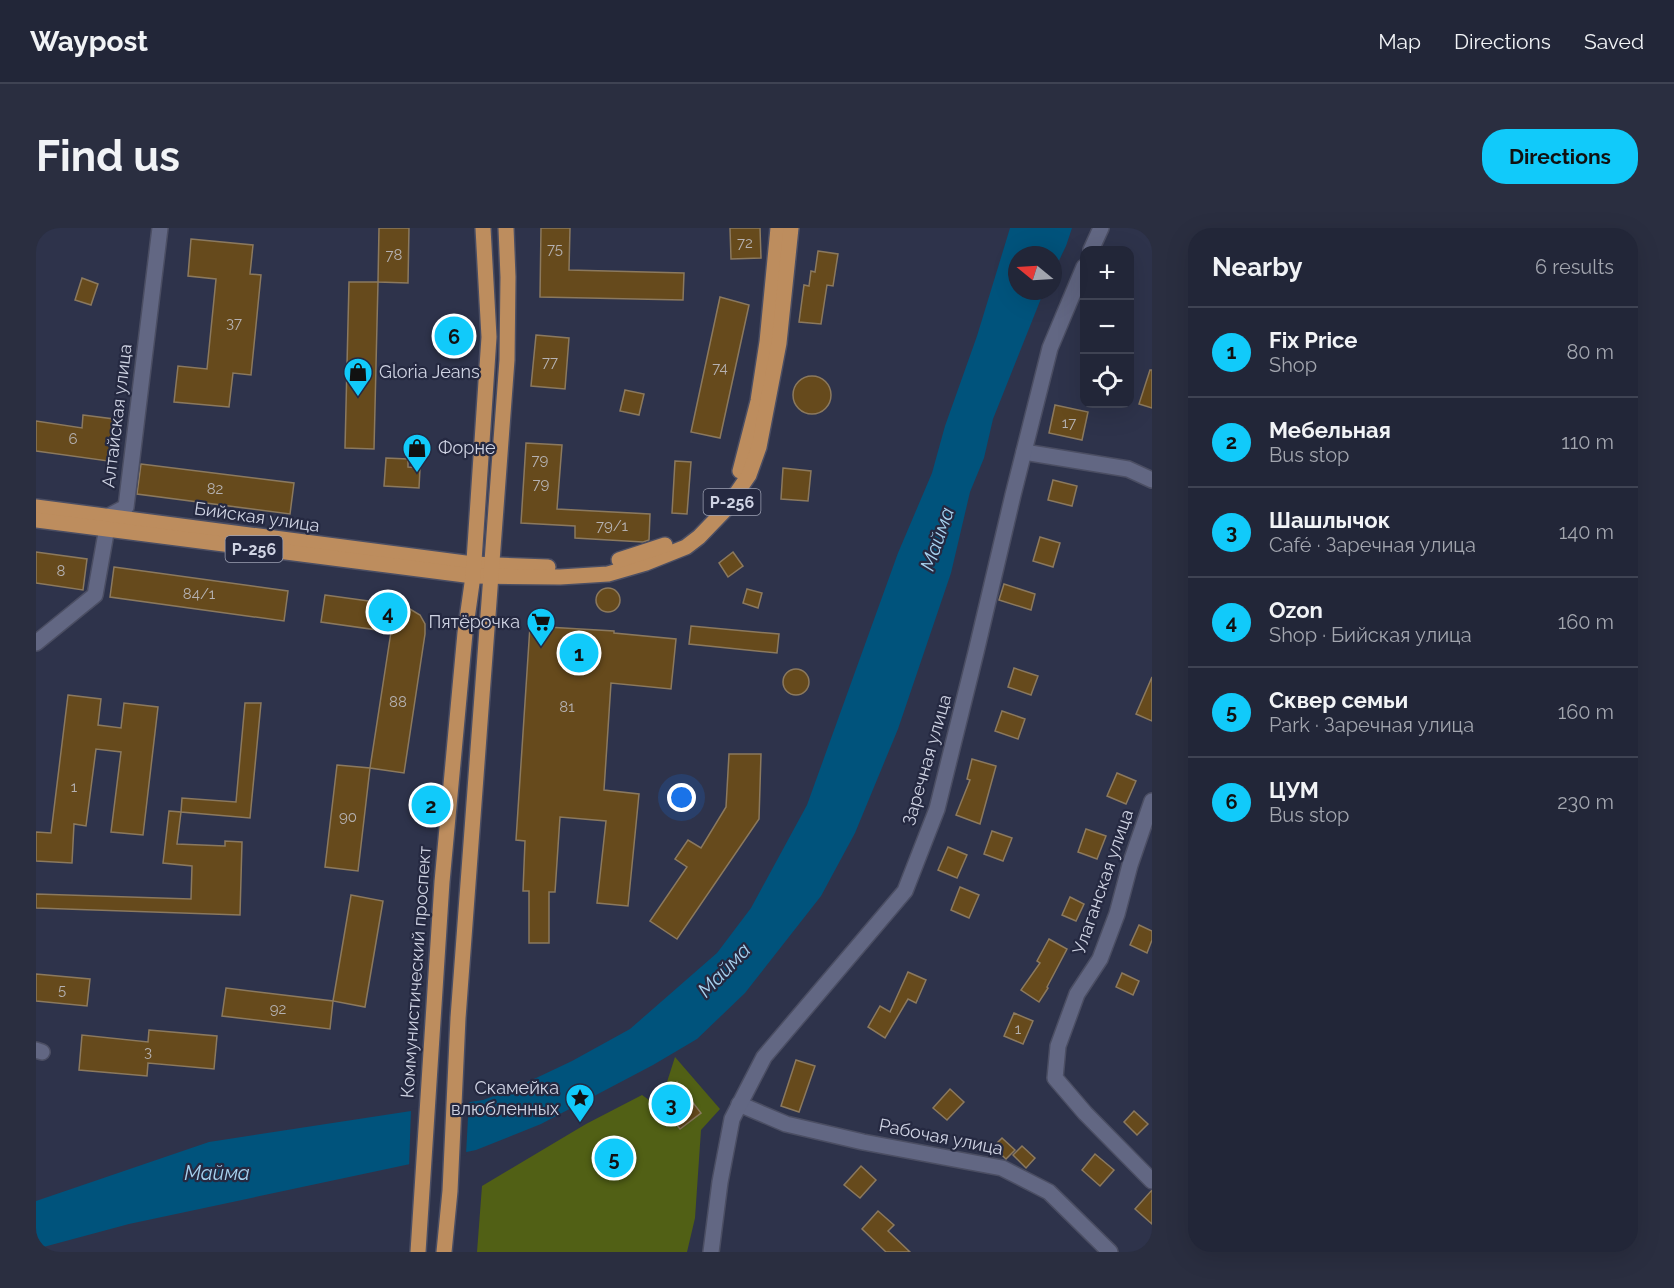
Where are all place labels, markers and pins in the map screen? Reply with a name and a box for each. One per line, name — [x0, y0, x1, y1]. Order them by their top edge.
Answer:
pin: 6 — [434, 314, 474, 358]
shop icon: Gloria Jeans — [342, 356, 374, 398]
place label: Gloria Jeans — [379, 361, 480, 382]
shop icon: Форне — [401, 432, 433, 474]
place label: Форне — [438, 437, 496, 458]
pin: 4 — [368, 590, 408, 634]
supermarket icon: Пятёрочка — [525, 606, 557, 648]
place label: Пятёрочка — [428, 611, 520, 632]
pin: 1 — [560, 630, 598, 676]
pin: 2 — [412, 782, 450, 828]
place label: Скамейка влюбленных — [451, 1077, 559, 1119]
place icon: Скамейка влюбленных — [564, 1082, 596, 1124]
pin: 3 — [652, 1082, 690, 1126]
pin: 5 — [594, 1136, 634, 1180]

